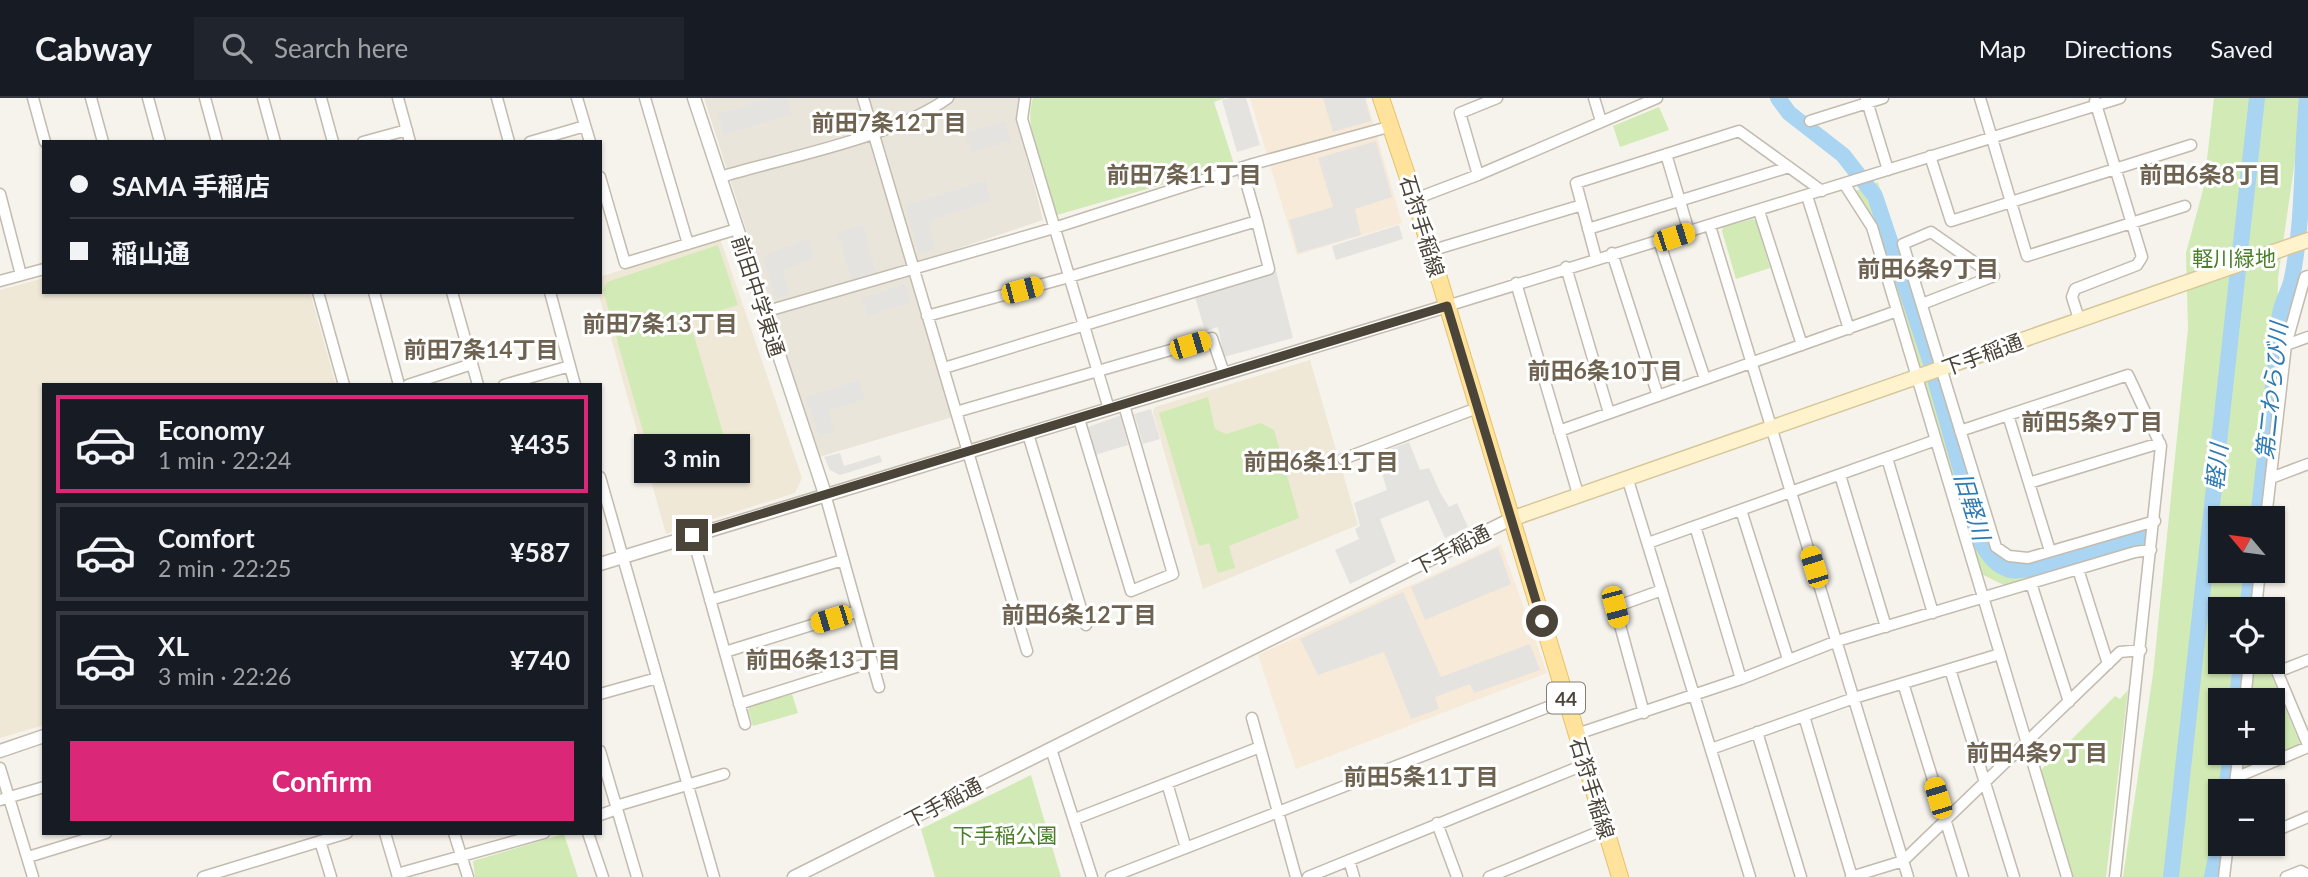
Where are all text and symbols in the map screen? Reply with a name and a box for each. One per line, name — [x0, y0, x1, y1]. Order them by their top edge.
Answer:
search box — [194, 17, 684, 80]
text: Cabway — [35, 28, 152, 68]
icon: search — [218, 29, 256, 67]
text: Search here — [274, 32, 408, 64]
text: Map — [1979, 34, 2026, 63]
text: Directions — [2064, 34, 2172, 63]
text: Saved — [2210, 34, 2273, 63]
district label: 前田7条12丁目 — [811, 108, 967, 136]
district label: 前田7条11丁目 — [1106, 160, 1262, 188]
district label: 前田6条8丁目 — [2139, 160, 2281, 188]
text: SAMA 手稲店 — [112, 170, 270, 202]
street label: 石狩手稲線 — [1396, 172, 1450, 280]
car — [1651, 221, 1698, 253]
street label: 前田中学東通 — [728, 232, 790, 360]
text: 稲山通 — [112, 237, 190, 269]
park label: 軽川緑地 — [2192, 245, 2276, 270]
district label: 前田6条9丁目 — [1857, 254, 1999, 282]
car — [999, 274, 1046, 306]
district label: 前田7条13丁目 — [582, 309, 738, 337]
water label: 第二わらび川 — [2250, 318, 2292, 461]
street label: 下手稲通 — [1938, 328, 2026, 380]
car — [1167, 329, 1214, 361]
district label: 前田7条14丁目 — [403, 335, 559, 363]
district label: 前田6条10丁目 — [1527, 356, 1683, 384]
district label: 前田5条9丁目 — [2021, 407, 2163, 435]
icon: car — [74, 413, 137, 476]
text: Economy — [158, 414, 264, 446]
text: ¥435 — [510, 428, 570, 460]
callout: 3 min — [634, 434, 750, 482]
water label: 軽川 — [2200, 440, 2233, 491]
text: 3 min — [663, 444, 721, 472]
text: 1 min · 22:24 — [158, 446, 291, 474]
district label: 前田6条11丁目 — [1243, 447, 1399, 475]
water label: 旧軽川 — [1950, 469, 1997, 546]
north arrow — [2208, 506, 2286, 583]
map controls — [2208, 506, 2285, 856]
route end — [676, 519, 708, 551]
street label: 下手稲通 — [1408, 519, 1494, 579]
icon: car — [74, 521, 137, 584]
text: Comfort — [158, 522, 255, 554]
text: ¥587 — [510, 536, 570, 568]
car — [1798, 544, 1831, 590]
text: 2 min · 22:25 — [158, 554, 291, 582]
car — [1600, 584, 1631, 630]
button: locate — [2208, 597, 2285, 674]
district label: 前田6条12丁目 — [1001, 600, 1157, 628]
car — [808, 603, 855, 635]
route start — [1526, 605, 1558, 637]
icon: car — [74, 629, 137, 692]
text: XL — [158, 630, 189, 662]
text: ¥740 — [510, 644, 570, 676]
district label: 前田6条13丁目 — [745, 645, 901, 673]
text: 3 min · 22:26 — [158, 662, 291, 690]
road number: 44 — [1547, 682, 1585, 713]
button: + — [2208, 688, 2285, 765]
street label: 石狩手稲線 — [1566, 734, 1620, 842]
district label: 前田4条9丁目 — [1966, 738, 2108, 766]
button: Confirm — [70, 741, 574, 821]
district label: 前田5条11丁目 — [1343, 762, 1499, 790]
street label: 下手稲通 — [900, 772, 986, 832]
car — [1922, 775, 1955, 821]
button: − — [2208, 779, 2285, 856]
park label: 下手稲公園 — [953, 822, 1058, 847]

